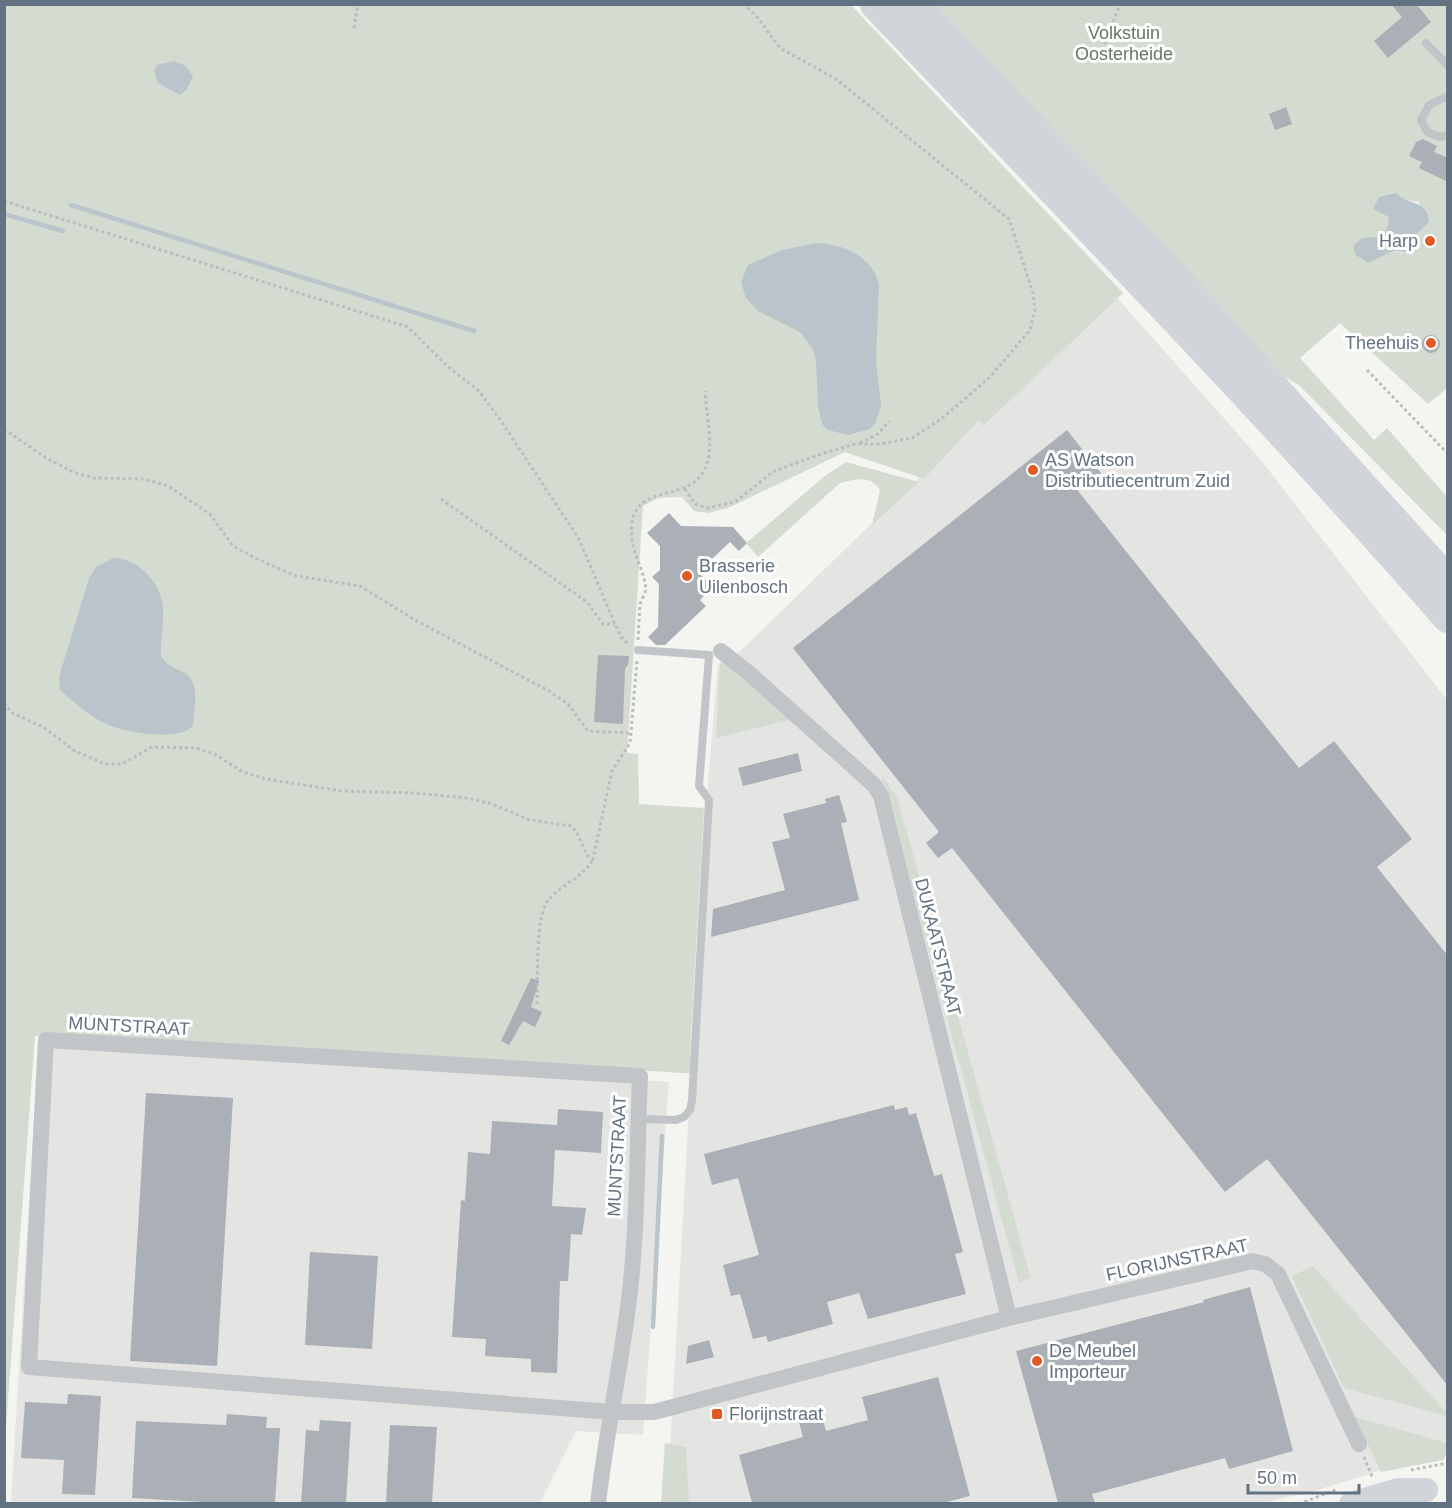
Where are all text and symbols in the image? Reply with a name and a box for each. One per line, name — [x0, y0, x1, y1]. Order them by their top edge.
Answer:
park label: Volkstuin Oosterheide — [1075, 23, 1173, 64]
place label: Harp — [1379, 231, 1418, 251]
marker: Harp — [1423, 234, 1437, 248]
place label: Theehuis — [1345, 333, 1419, 353]
marker: Theehuis — [1424, 336, 1438, 350]
place label: AS Watson Distributiecentrum Zuid — [1045, 450, 1230, 491]
marker: AS Watson Distributiecentrum Zuid — [1026, 463, 1040, 477]
place label: Brasserie Uilenbosch — [699, 556, 788, 597]
marker: Brasserie Uilenbosch — [680, 569, 694, 583]
street label: DUKAATSTRAAT — [911, 876, 965, 1018]
street label: MUNTSTRAAT — [68, 1013, 190, 1039]
street label: MUNTSTRAAT — [604, 1095, 630, 1217]
street label: FLORIJNSTRAAT — [1104, 1235, 1250, 1285]
place label: De Meubel Importeur — [1049, 1341, 1136, 1382]
marker: De Meubel Importeur — [1030, 1354, 1044, 1368]
place label: Florijnstraat — [729, 1404, 823, 1424]
marker: Florijnstraat — [710, 1407, 724, 1421]
scale bar — [1248, 1457, 1359, 1495]
text: 50 m — [1257, 1468, 1297, 1488]

